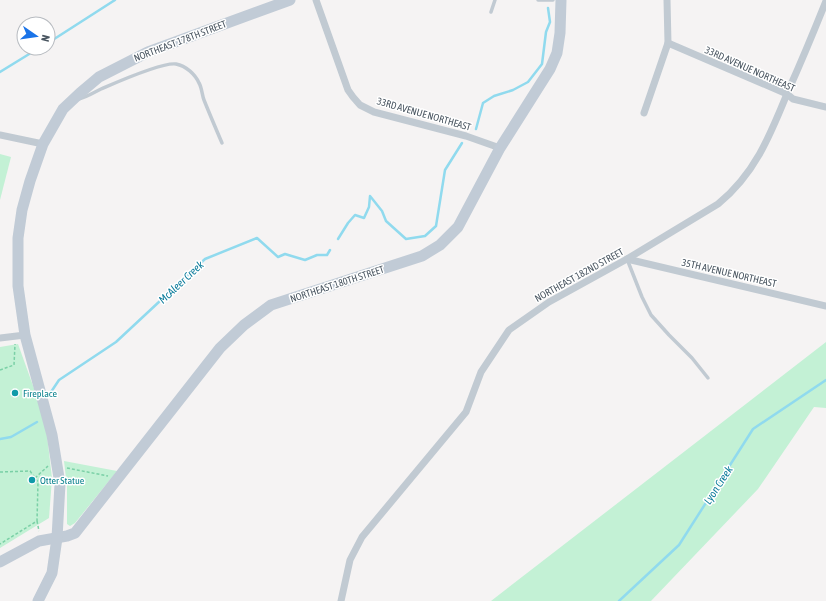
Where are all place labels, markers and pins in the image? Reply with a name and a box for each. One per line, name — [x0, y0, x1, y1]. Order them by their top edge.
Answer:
marker: Fireplace — [10, 388, 20, 398]
place label: Fireplace — [23, 388, 58, 399]
marker: Otter Statue — [27, 475, 37, 485]
place label: Otter Statue — [40, 475, 85, 486]

